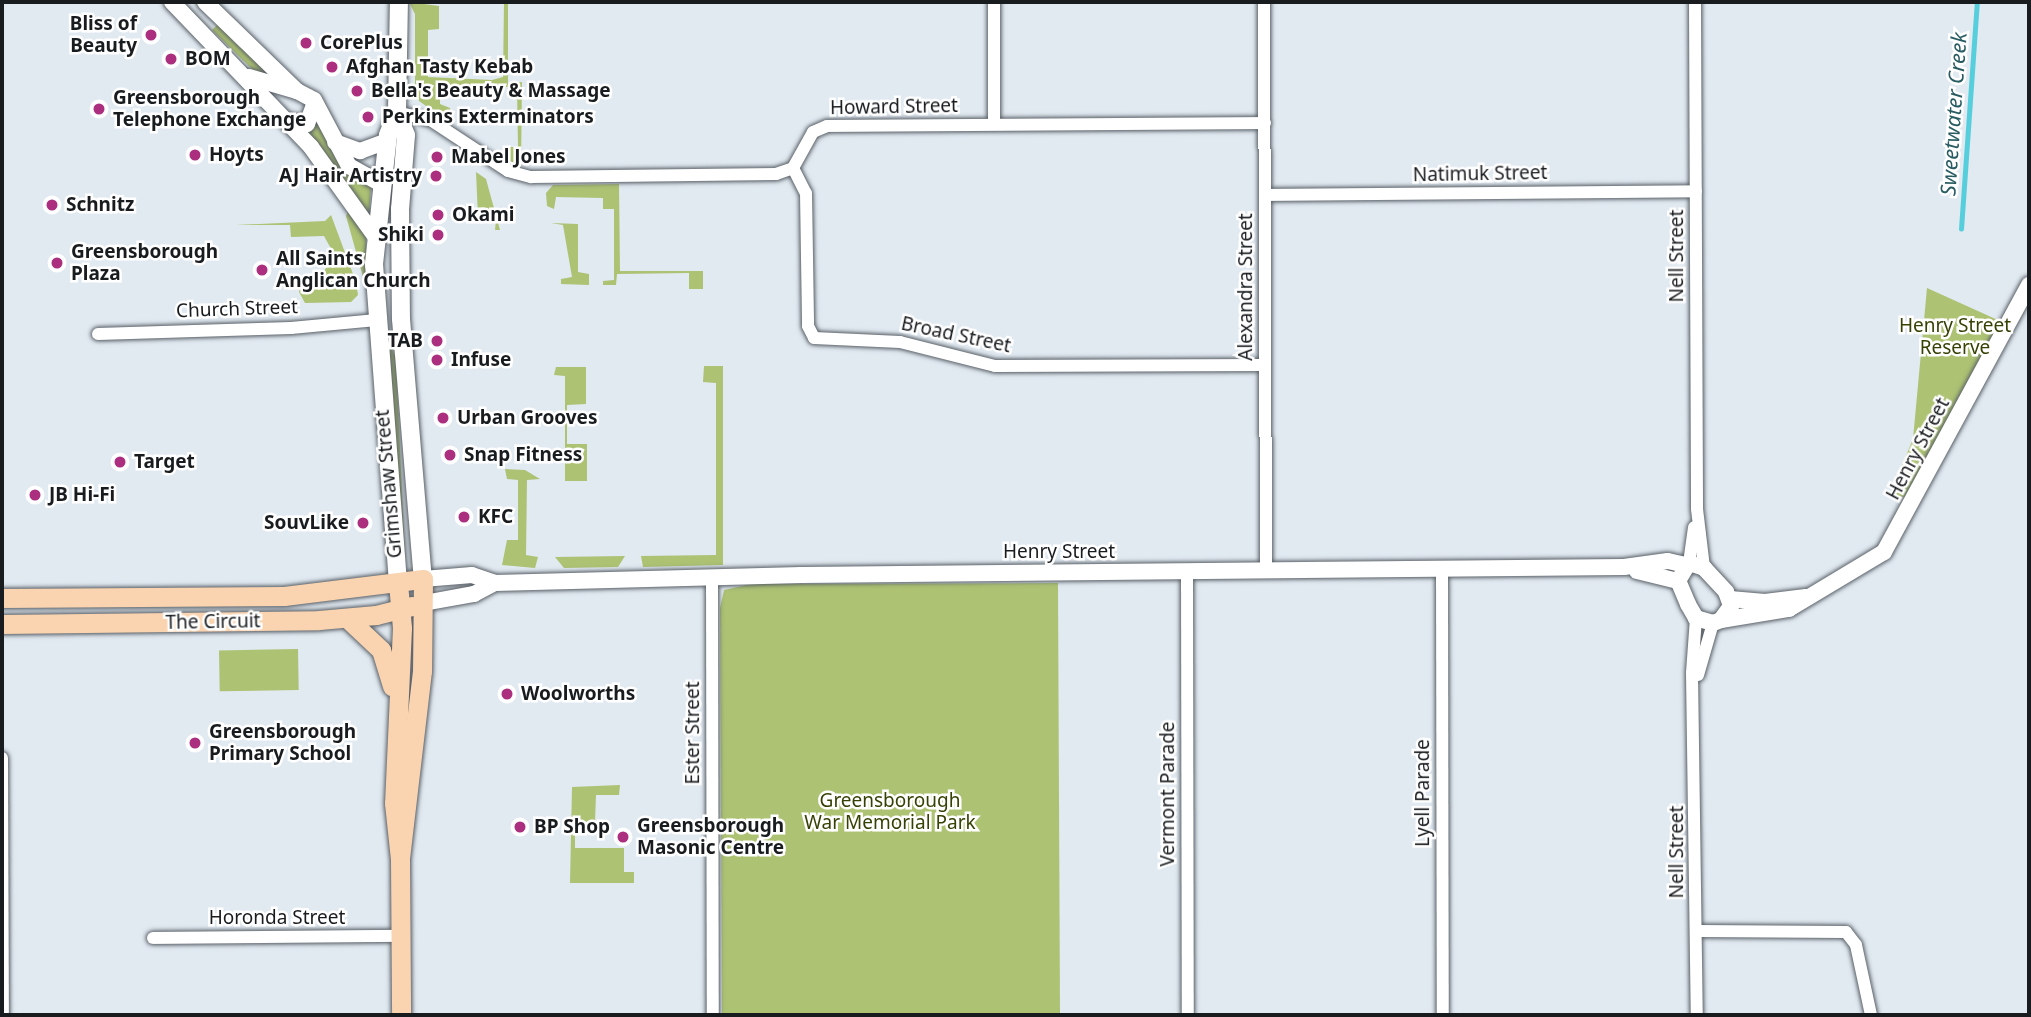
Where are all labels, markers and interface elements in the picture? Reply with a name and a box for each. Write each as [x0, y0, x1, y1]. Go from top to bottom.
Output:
place label: Bliss of Beauty [70, 13, 137, 57]
marker: Bliss of Beauty [143, 27, 159, 43]
water label: Sweetwater Creek [1935, 31, 1971, 197]
place label: CorePlus [320, 32, 403, 54]
marker: CorePlus [298, 35, 314, 51]
place label: BOM [185, 48, 231, 70]
marker: BOM [163, 51, 179, 67]
place label: Afghan Tasty Kebab [346, 56, 533, 78]
marker: Afghan Tasty Kebab [324, 59, 340, 75]
place label: Bella's Beauty & Massage [371, 80, 610, 102]
marker: Bella's Beauty & Massage [349, 83, 365, 99]
place label: Greensborough Telephone Exchange [113, 87, 306, 131]
street label: Howard Street [830, 94, 958, 120]
marker: Greensborough Telephone Exchange [91, 101, 107, 117]
place label: Perkins Exterminators [382, 106, 594, 128]
marker: Perkins Exterminators [360, 109, 376, 125]
place label: Hoyts [209, 144, 264, 166]
place label: Mabel Jones [451, 146, 566, 168]
marker: Hoyts [187, 147, 203, 163]
marker: Mabel Jones [429, 149, 445, 165]
street label: Natimuk Street [1413, 161, 1547, 187]
place label: AJ Hair Artistry [279, 165, 422, 187]
marker: AJ Hair Artistry [428, 168, 444, 184]
place label: Schnitz [66, 194, 134, 216]
marker: Schnitz [44, 197, 60, 213]
place label: Okami [452, 204, 514, 226]
marker: Okami [430, 207, 446, 223]
street label: Nell Street [1666, 210, 1688, 302]
street label: Alexandra Street [1235, 213, 1257, 361]
place label: Shiki [378, 224, 424, 246]
marker: Shiki [430, 227, 446, 243]
place label: Greensborough Plaza [71, 241, 218, 285]
place label: All Saints Anglican Church [276, 248, 430, 292]
marker: Greensborough Plaza [49, 255, 65, 271]
marker: All Saints Anglican Church [254, 262, 270, 278]
street label: Church Street [176, 295, 298, 323]
street label: Broad Street [899, 312, 1013, 358]
park label: Henry Street Reserve [1899, 315, 2011, 359]
place label: TAB [388, 330, 423, 352]
marker: TAB [429, 333, 445, 349]
place label: Infuse [451, 349, 511, 371]
marker: Infuse [429, 352, 445, 368]
street label: Henry Street [1882, 394, 1954, 504]
place label: Urban Grooves [457, 407, 598, 429]
street label: Grimshaw Street [371, 409, 407, 559]
marker: Urban Grooves [435, 410, 451, 426]
place label: Snap Fitness [464, 444, 582, 466]
marker: Snap Fitness [442, 447, 458, 463]
place label: Target [134, 451, 195, 473]
marker: Target [112, 454, 128, 470]
place label: JB Hi-Fi [49, 484, 115, 506]
marker: JB Hi-Fi [27, 487, 43, 503]
place label: KFC [478, 506, 513, 528]
marker: KFC [456, 509, 472, 525]
place label: SouvLike [264, 512, 349, 534]
marker: SouvLike [355, 515, 371, 531]
street label: Henry Street [1003, 541, 1115, 563]
street label: The Circuit [165, 610, 261, 634]
street label: Ester Street [682, 681, 704, 785]
place label: Woolworths [521, 683, 635, 705]
marker: Woolworths [499, 686, 515, 702]
place label: Greensborough Primary School [209, 721, 356, 765]
street label: Vermont Parade [1157, 721, 1179, 867]
marker: Greensborough Primary School [187, 735, 203, 751]
street label: Lyell Parade [1412, 739, 1434, 847]
park label: Greensborough War Memorial Park [804, 790, 976, 834]
street label: Nell Street [1666, 806, 1688, 898]
place label: Greensborough Masonic Centre [637, 815, 784, 859]
place label: BP Shop [534, 816, 610, 838]
marker: BP Shop [512, 819, 528, 835]
marker: Greensborough Masonic Centre [615, 829, 631, 845]
street label: Horonda Street [209, 907, 345, 929]

